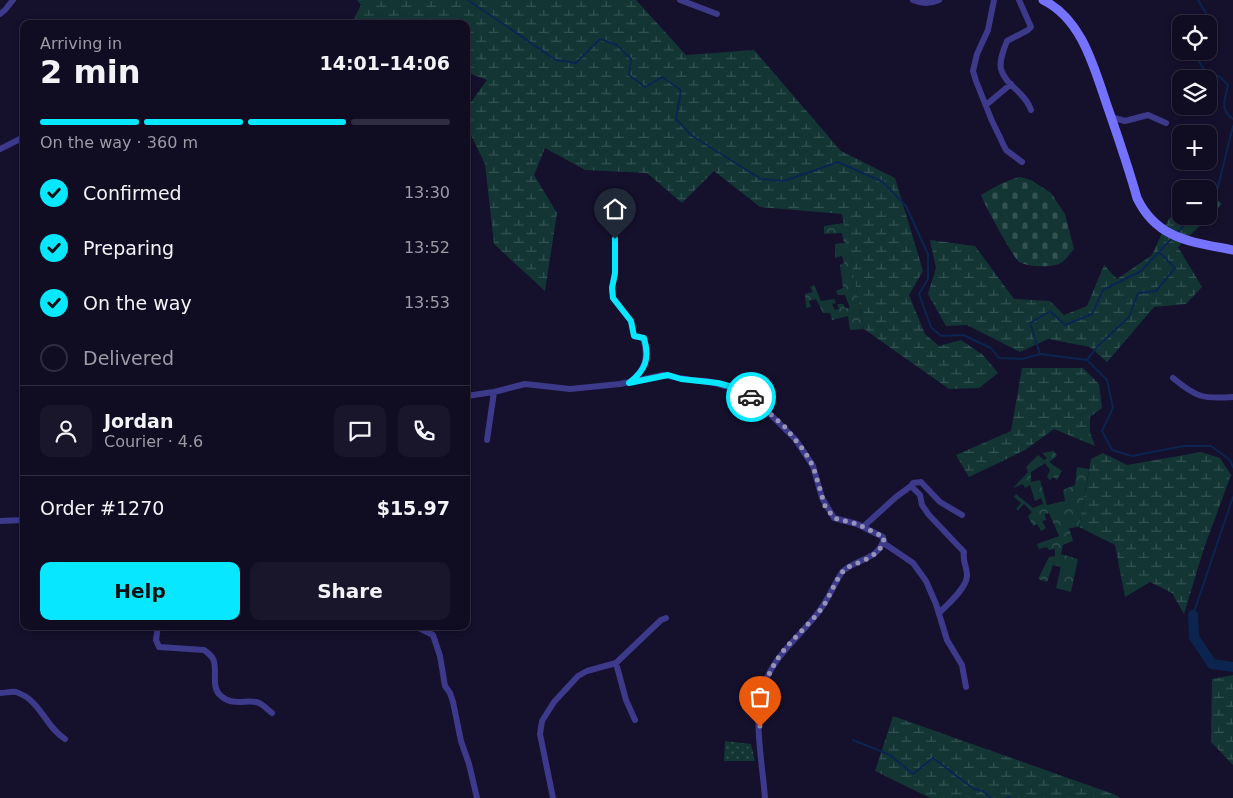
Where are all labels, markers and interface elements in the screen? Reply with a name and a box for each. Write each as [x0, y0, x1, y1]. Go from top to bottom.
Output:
map controls [1172, 15, 1217, 225]
button: locate [1172, 15, 1217, 60]
text: Arriving in [40, 34, 122, 53]
text: 14:01–14:06 [320, 52, 450, 74]
text: 2 min [40, 53, 141, 91]
button: layers [1172, 70, 1217, 115]
button: + [1172, 125, 1217, 170]
text: On the way · 360 m [40, 133, 198, 152]
icon: check [40, 179, 68, 207]
button: − [1172, 180, 1217, 225]
text: Confirmed [83, 182, 182, 204]
text: 13:30 [404, 183, 450, 202]
pin [594, 188, 636, 239]
icon: home [601, 195, 629, 223]
icon: check [40, 234, 68, 262]
text: Preparing [83, 237, 174, 259]
text: 13:52 [404, 238, 450, 257]
icon: check [40, 289, 68, 317]
text: On the way [83, 292, 192, 314]
text: 13:53 [404, 293, 450, 312]
text: Delivered [83, 347, 174, 369]
courier [726, 372, 776, 422]
icon: car [737, 383, 765, 411]
button: person [40, 405, 92, 457]
button: chat [334, 405, 386, 457]
button: phone [398, 405, 450, 457]
text: Jordan [104, 410, 173, 432]
text: Courier · 4.6 [104, 432, 203, 451]
text: Order #1270 [40, 497, 164, 519]
text: $15.97 [377, 497, 450, 519]
button: Help [40, 562, 240, 620]
button: Share [250, 562, 450, 620]
pin [739, 676, 781, 727]
icon: bag [746, 683, 774, 711]

